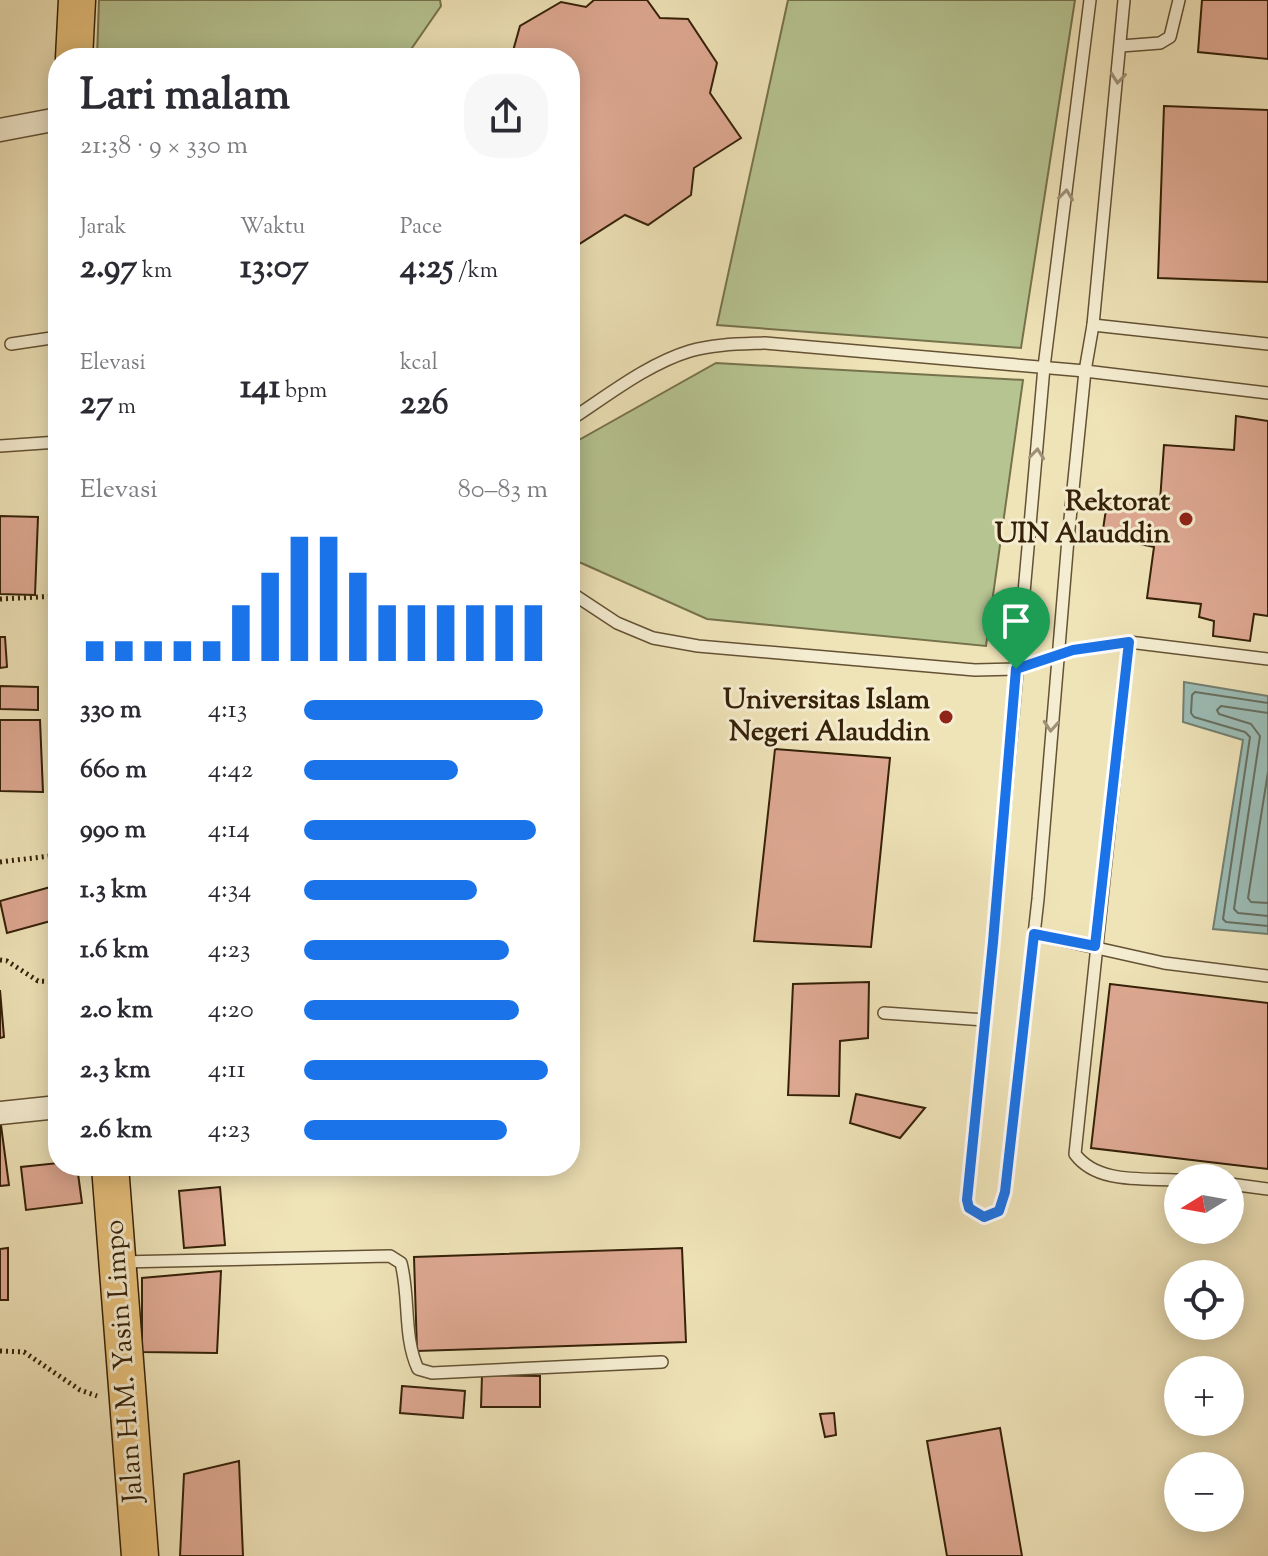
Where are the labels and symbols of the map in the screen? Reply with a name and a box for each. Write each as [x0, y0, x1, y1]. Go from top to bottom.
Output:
one-way arrow [1110, 72, 1127, 85]
one-way arrow [1057, 188, 1074, 201]
one-way arrow [1028, 447, 1045, 460]
place label: Rektorat UIN Alauddin [995, 483, 1170, 555]
marker: Rektorat UIN Alauddin [1177, 510, 1195, 528]
pin [982, 587, 1050, 669]
place label: Universitas Islam Negeri Alauddin [723, 681, 931, 753]
marker: Universitas Islam Negeri Alauddin [937, 708, 955, 726]
one-way arrow [1043, 720, 1060, 733]
north arrow [1164, 1164, 1244, 1244]
street label: Jalan H.M. Yasin Limpo [95, 1218, 155, 1506]

